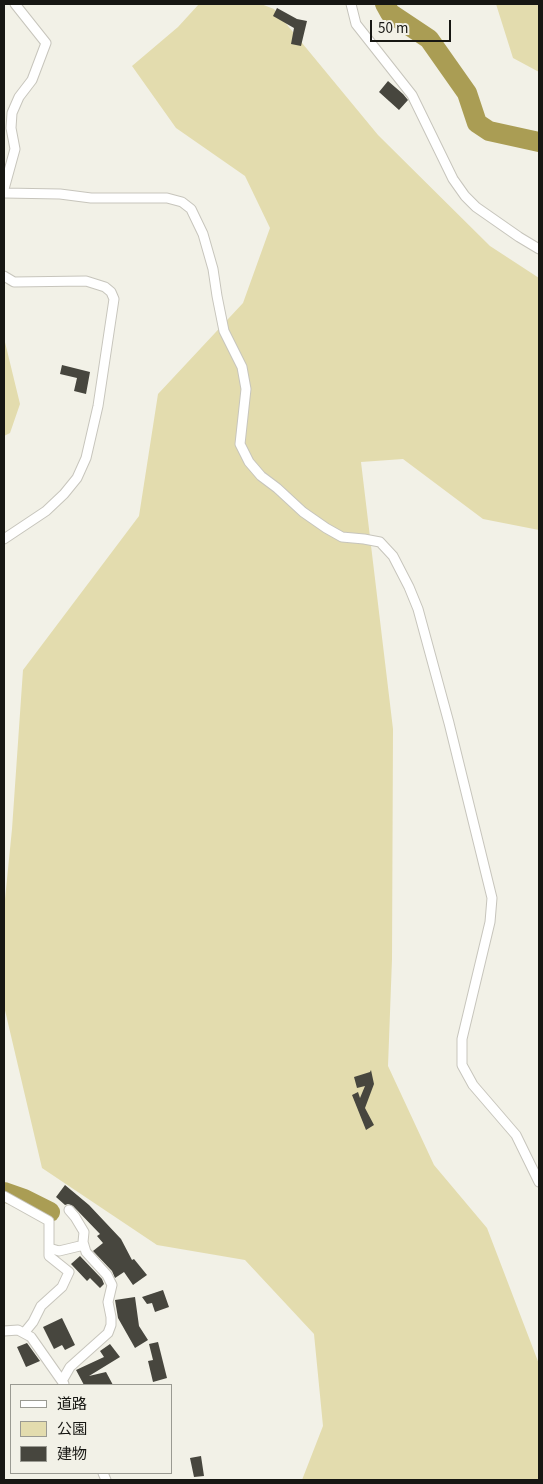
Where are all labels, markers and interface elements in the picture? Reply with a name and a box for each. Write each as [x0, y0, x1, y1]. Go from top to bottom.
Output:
scale bar [373, 10, 454, 42]
text: 50 m [378, 18, 408, 39]
legend [10, 1384, 172, 1474]
text: 道路 [57, 1394, 87, 1415]
text: 公園 [57, 1419, 87, 1440]
text: 建物 [57, 1444, 87, 1465]

